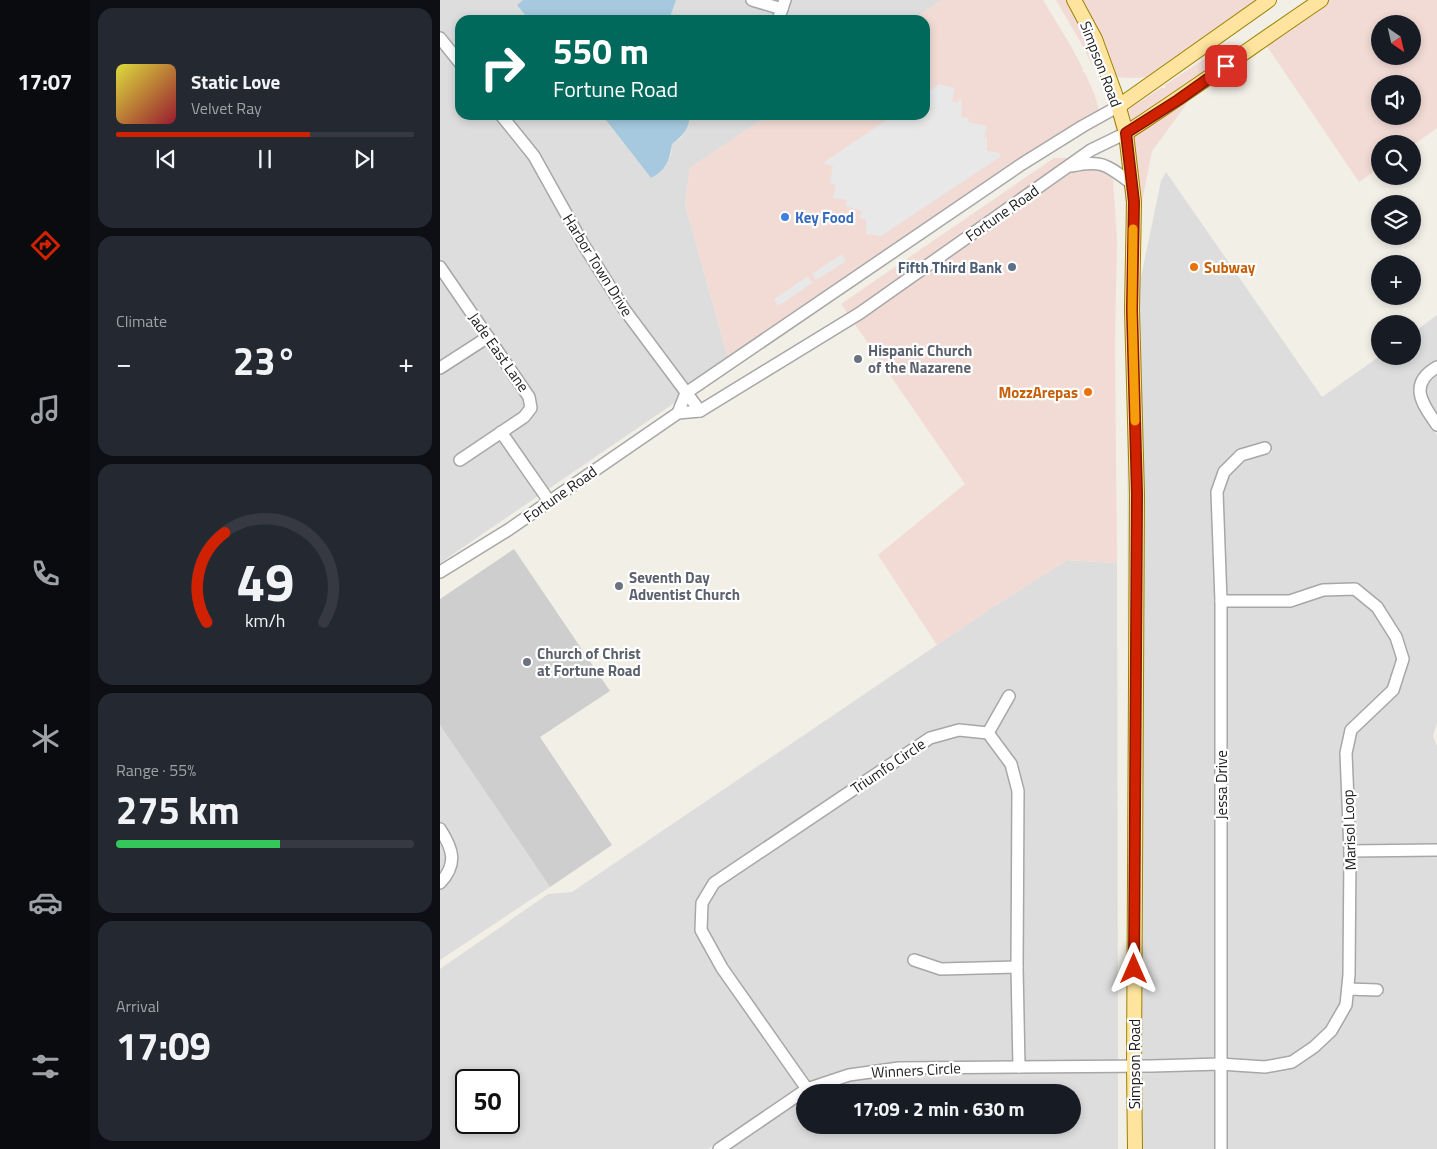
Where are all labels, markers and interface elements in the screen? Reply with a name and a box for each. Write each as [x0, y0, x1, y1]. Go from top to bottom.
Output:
north arrow [1371, 15, 1421, 65]
map controls [1371, 15, 1421, 365]
street label: Simpson Road [1074, 18, 1128, 110]
text: 550 m [553, 24, 649, 78]
icon: right [470, 35, 535, 100]
pin [1205, 45, 1247, 87]
icon: arrive [1212, 52, 1240, 80]
text: 17:07 [18, 65, 72, 99]
text: Static Love [191, 67, 280, 96]
text: Fortune Road [553, 72, 678, 106]
button: sound [1371, 75, 1421, 125]
text: Velvet Ray [191, 96, 262, 120]
button: search [1371, 135, 1421, 185]
icon: previous [152, 145, 180, 173]
icon: pause [251, 145, 279, 173]
icon: next [350, 145, 378, 173]
street label: Fortune Road [960, 179, 1044, 247]
button: layers [1371, 195, 1421, 245]
place label: Key Food [795, 206, 854, 229]
street label: Harbor Town Drive [557, 209, 639, 321]
marker: Key Food [779, 211, 791, 223]
icon: directions [28, 228, 63, 263]
button: + [1371, 255, 1421, 305]
place label: Fifth Third Bank [898, 256, 1002, 279]
place label: Subway [1204, 256, 1256, 279]
marker: Fifth Third Bank [1006, 261, 1018, 273]
marker: Subway [1188, 261, 1200, 273]
street label: Jade East Lane [463, 308, 535, 396]
text: Climate [116, 309, 167, 333]
button: − [1371, 315, 1421, 365]
text: 23° [233, 332, 297, 390]
place label: Hispanic Church of the Nazarene [868, 339, 972, 379]
text: − [116, 341, 132, 384]
text: + [398, 341, 414, 384]
marker: Hispanic Church of the Nazarene [852, 353, 864, 365]
place label: MozzArepas [998, 381, 1078, 404]
marker: MozzArepas [1082, 386, 1094, 398]
icon: music [28, 392, 63, 427]
street label: Fortune Road [518, 460, 602, 528]
text: 49 [236, 542, 294, 621]
icon: phone [28, 556, 63, 591]
place label: Seventh Day Adventist Church [629, 566, 740, 606]
marker: Seventh Day Adventist Church [613, 580, 625, 592]
text: km/h [245, 607, 285, 634]
place label: Church of Christ at Fortune Road [537, 642, 641, 682]
marker: Church of Christ at Fortune Road [521, 656, 533, 668]
icon: climate [28, 721, 63, 756]
street label: Triumfo Circle [846, 733, 930, 799]
street label: Jessa Drive [1210, 750, 1233, 820]
text: Range · 55% [116, 758, 196, 782]
text: 275 km [116, 781, 240, 839]
street label: Marisol Loop [1336, 789, 1362, 871]
icon: car [28, 885, 63, 920]
position arrow [1107, 942, 1159, 994]
text: Arrival [116, 994, 159, 1018]
text: 17:09 [116, 1017, 211, 1075]
street label: Simpson Road [1123, 1019, 1146, 1109]
icon: filters [28, 1049, 63, 1084]
street label: Winners Circle [871, 1056, 961, 1084]
speed limit sign: 50 [455, 1069, 520, 1134]
text: 17:09 · 2 min · 630 m [852, 1094, 1025, 1123]

